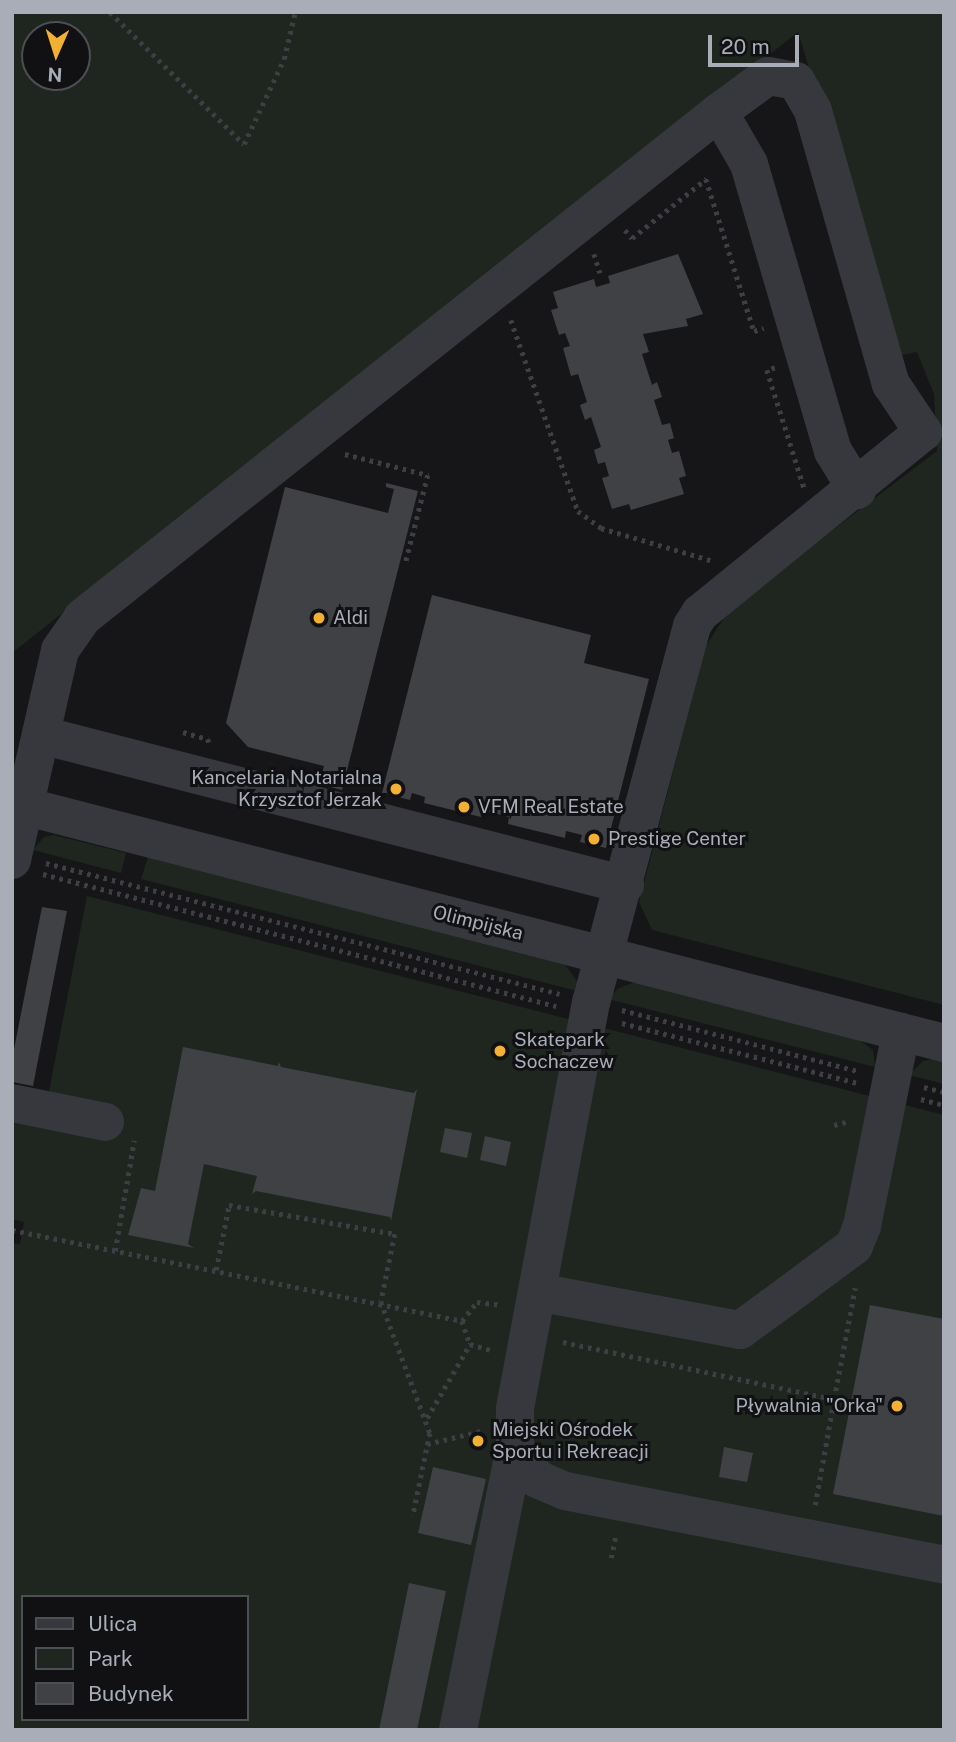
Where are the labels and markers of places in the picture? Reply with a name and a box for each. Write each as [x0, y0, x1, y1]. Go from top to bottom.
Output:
place label: Aldi [333, 607, 368, 629]
marker: Aldi [311, 610, 327, 626]
place label: Kancelaria Notarialna Krzysztof Jerzak [191, 767, 382, 811]
marker: Kancelaria Notarialna Krzysztof Jerzak [388, 781, 404, 797]
place label: VFM Real Estate [478, 796, 624, 818]
marker: VFM Real Estate [456, 799, 472, 815]
place label: Prestige Center [608, 828, 746, 850]
marker: Prestige Center [586, 831, 602, 847]
place label: Skatepark Sochaczew [514, 1029, 614, 1073]
marker: Skatepark Sochaczew [492, 1043, 508, 1059]
place label: Pływalnia "Orka" [735, 1395, 883, 1417]
marker: Pływalnia "Orka" [889, 1398, 905, 1414]
place label: Miejski Ośrodek Sportu i Rekreacji [492, 1419, 649, 1463]
marker: Miejski Ośrodek Sportu i Rekreacji [470, 1433, 486, 1449]

